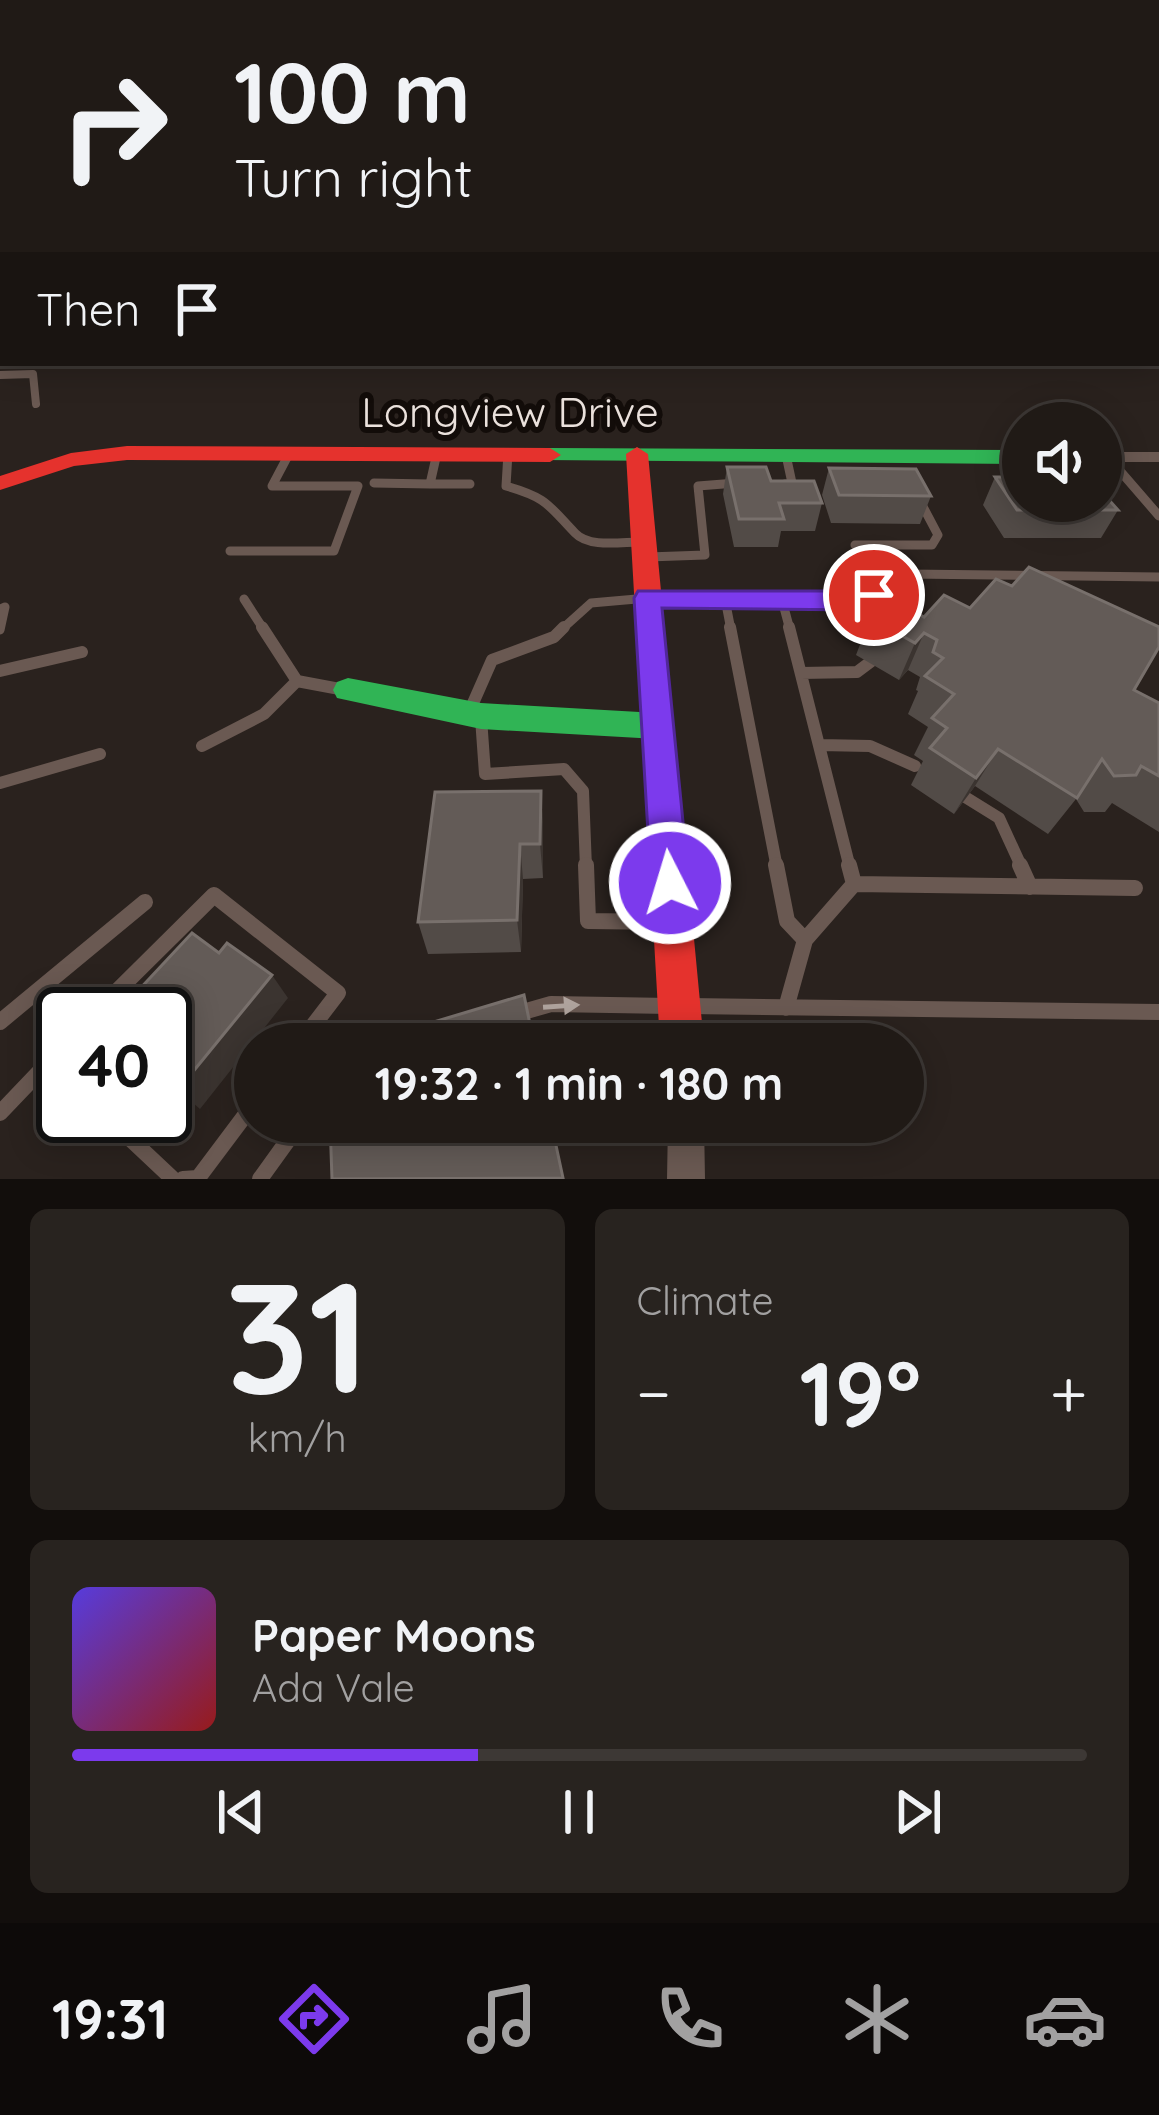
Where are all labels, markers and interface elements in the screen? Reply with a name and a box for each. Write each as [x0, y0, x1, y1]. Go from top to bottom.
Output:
text: 100 m [234, 39, 471, 144]
icon: right [36, 48, 192, 204]
text: Turn right [234, 143, 473, 211]
icon: arrive [164, 276, 230, 342]
text: Then [36, 281, 140, 337]
street label: Longview Drive [361, 385, 659, 438]
map controls [1002, 402, 1122, 522]
button: sound [1002, 402, 1122, 522]
pin [823, 544, 925, 646]
icon: arrive [841, 562, 907, 628]
position arrow [607, 820, 733, 946]
speed limit sign: 40 [36, 987, 192, 1143]
one-way arrow [543, 996, 580, 1015]
text: 19:32 · 1 min · 180 m [375, 1055, 783, 1111]
text: 31 [225, 1237, 369, 1432]
text: Climate [637, 1276, 774, 1325]
text: 19° [800, 1336, 921, 1449]
text: − [637, 1351, 671, 1434]
text: + [1050, 1351, 1087, 1434]
text: km/h [248, 1413, 347, 1462]
text: Paper Moons [252, 1607, 536, 1663]
text: Ada Vale [252, 1663, 415, 1712]
icon: previous [208, 1779, 274, 1845]
icon: pause [546, 1779, 612, 1845]
icon: next [885, 1779, 951, 1845]
icon: directions [272, 1977, 356, 2061]
icon: music [460, 1977, 544, 2061]
icon: phone [648, 1977, 732, 2061]
icon: climate [835, 1977, 919, 2061]
icon: car [1023, 1977, 1107, 2061]
text: 19:31 [52, 1985, 168, 2053]

